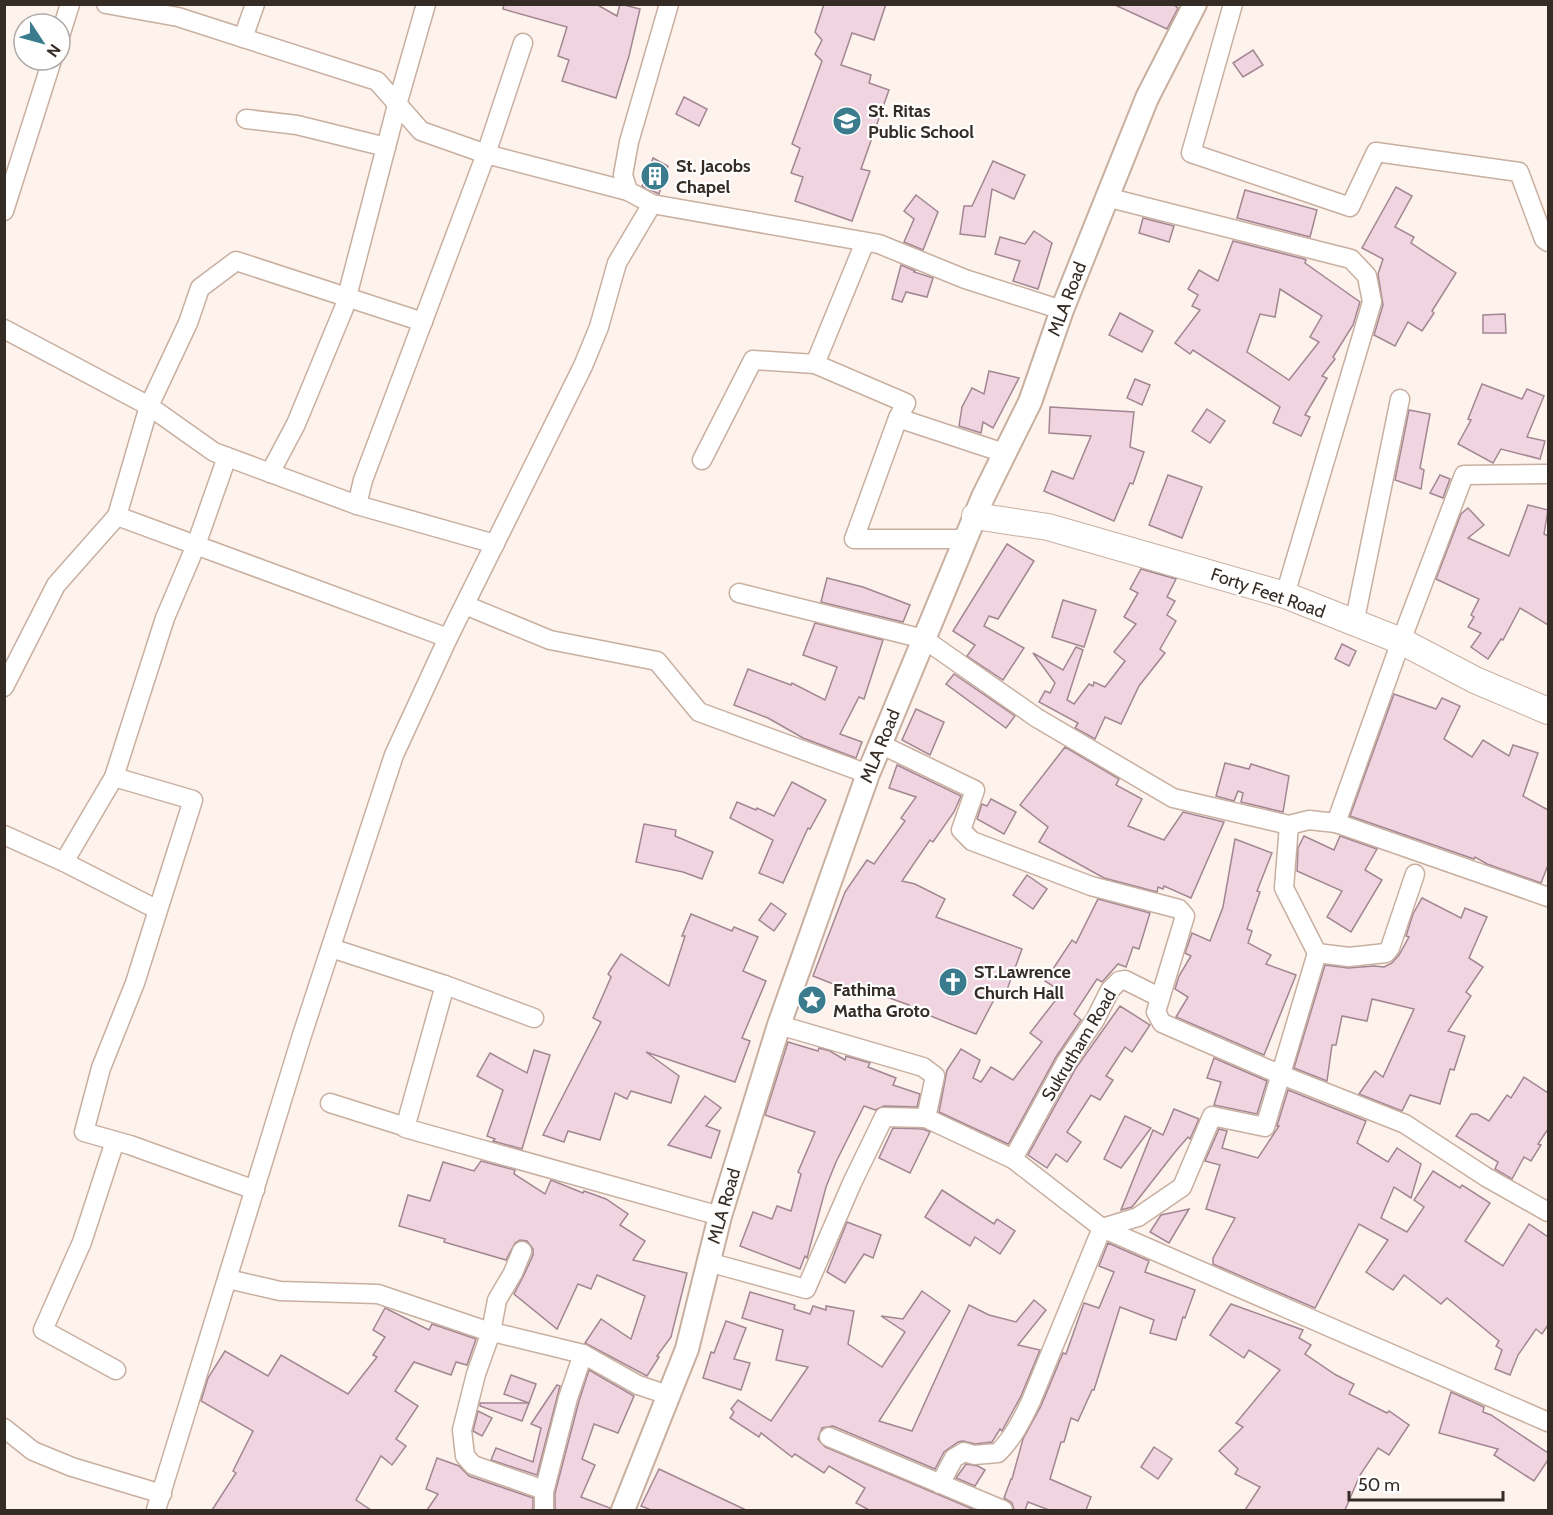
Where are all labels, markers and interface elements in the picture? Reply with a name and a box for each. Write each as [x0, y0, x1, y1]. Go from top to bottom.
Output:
north arrow [12, 12, 72, 72]
text: N [43, 40, 65, 61]
place label: St. Ritas Public School [868, 100, 974, 143]
school or university icon: St. Ritas Public School [831, 105, 863, 137]
place label: St. Jacobs Chapel [676, 155, 751, 198]
building icon: St. Jacobs Chapel [639, 160, 671, 192]
street label: MLA Road [1043, 259, 1091, 339]
street label: Forty Feet Road [1208, 563, 1328, 623]
street label: MLA Road [855, 706, 905, 786]
place label: ST.Lawrence Church Hall [974, 961, 1071, 1004]
church icon: ST.Lawrence Church Hall [937, 966, 969, 998]
place label: Fathima Matha Groto [833, 979, 930, 1022]
place icon: Fathima Matha Groto [796, 984, 828, 1016]
street label: Sukrutham Road [1037, 985, 1121, 1105]
street label: MLA Road [703, 1166, 745, 1246]
scale bar [1349, 1464, 1504, 1502]
text: 50 m [1358, 1474, 1400, 1496]

